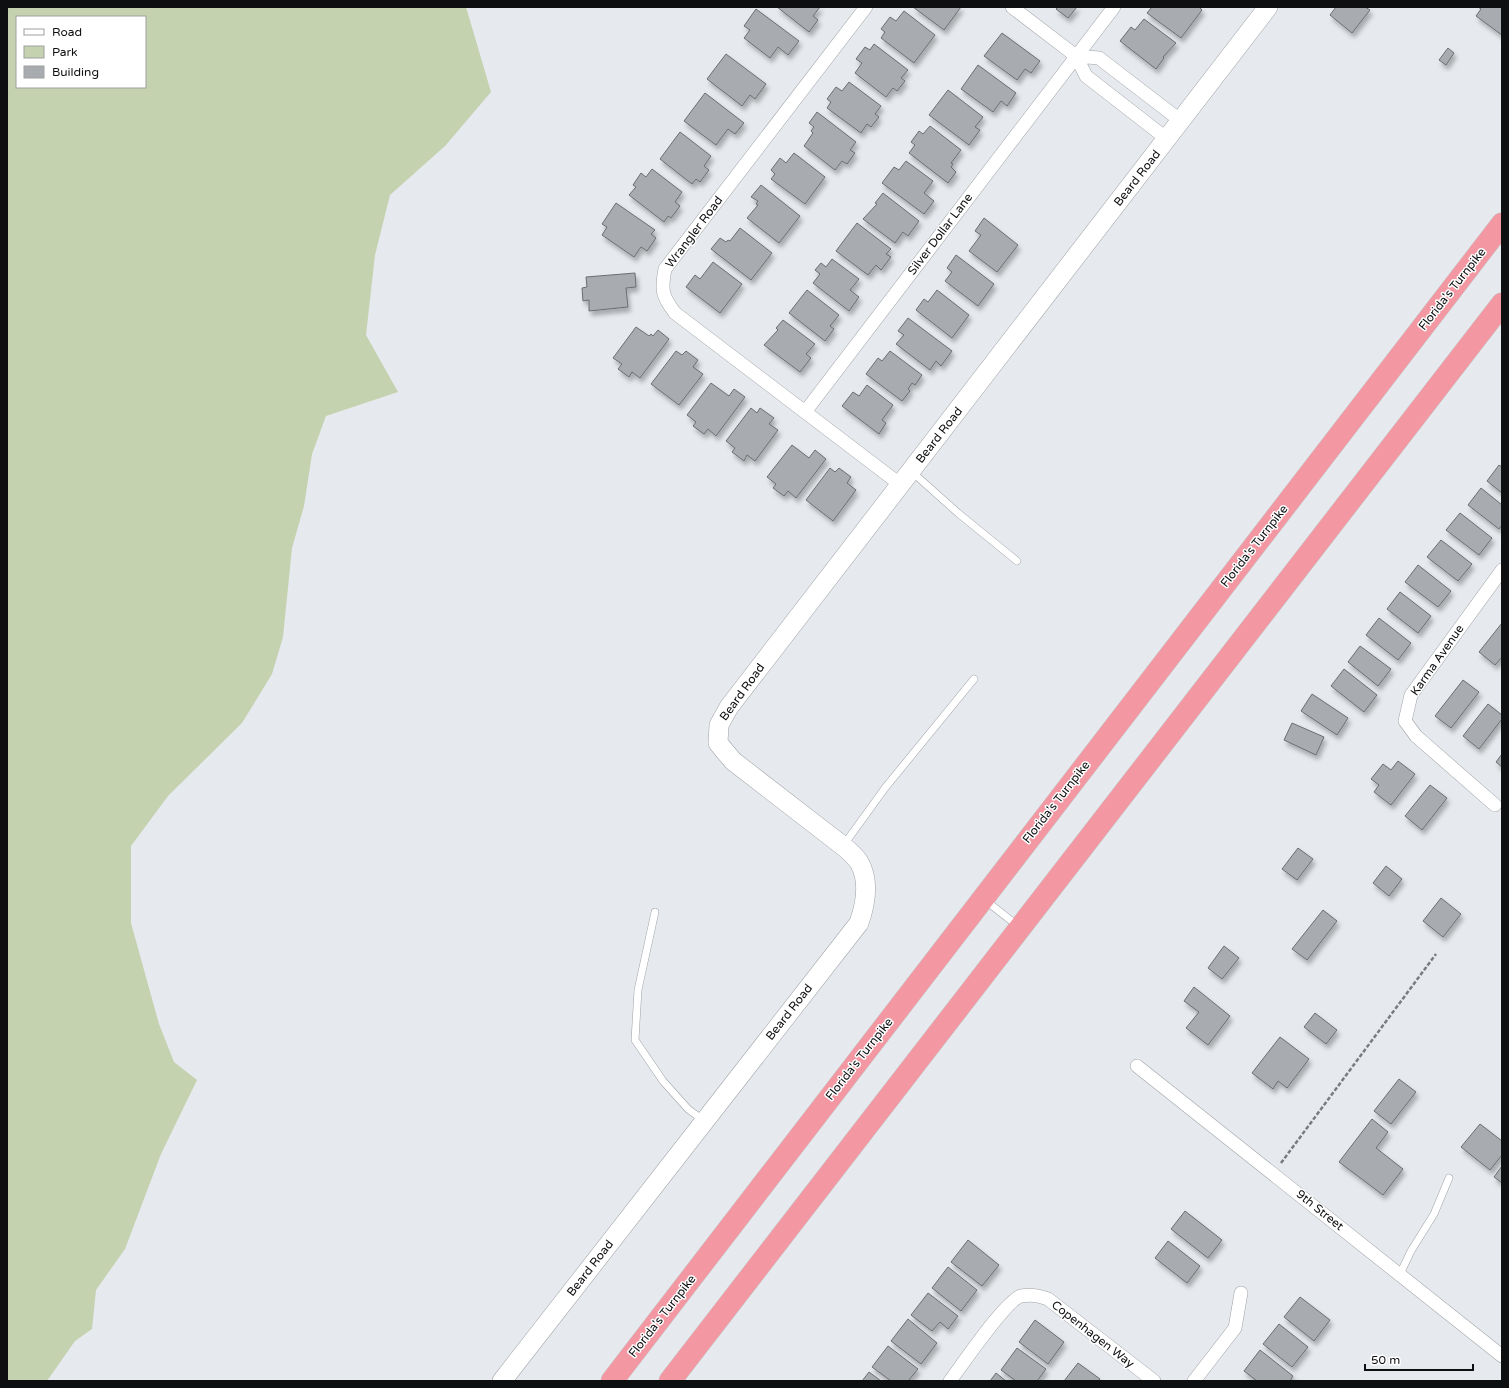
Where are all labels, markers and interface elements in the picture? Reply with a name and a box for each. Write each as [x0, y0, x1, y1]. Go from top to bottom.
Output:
legend [16, 16, 146, 88]
text: Road [52, 25, 82, 39]
text: Park [52, 45, 78, 59]
text: Building [52, 65, 99, 79]
street label: Beard Road [1111, 147, 1163, 209]
street label: Silver Dollar Lane [905, 190, 975, 277]
street label: Wrangler Road [663, 193, 725, 271]
street label: Florida's Turnpike [1416, 245, 1489, 333]
street label: Beard Road [913, 404, 965, 466]
street label: Florida's Turnpike [1218, 502, 1291, 590]
street label: Karma Avenue [1407, 622, 1467, 698]
street label: Beard Road [717, 661, 767, 723]
street label: Florida's Turnpike [1020, 758, 1093, 846]
street label: Beard Road [763, 981, 815, 1043]
street label: Florida's Turnpike [823, 1015, 896, 1103]
street label: 9th Street [1294, 1187, 1347, 1234]
street label: Beard Road [564, 1237, 616, 1299]
street label: Florida's Turnpike [626, 1272, 699, 1360]
street label: Copenhagen Way [1049, 1297, 1137, 1371]
scale bar [1365, 1346, 1473, 1372]
text: 50 m [1371, 1353, 1400, 1367]

